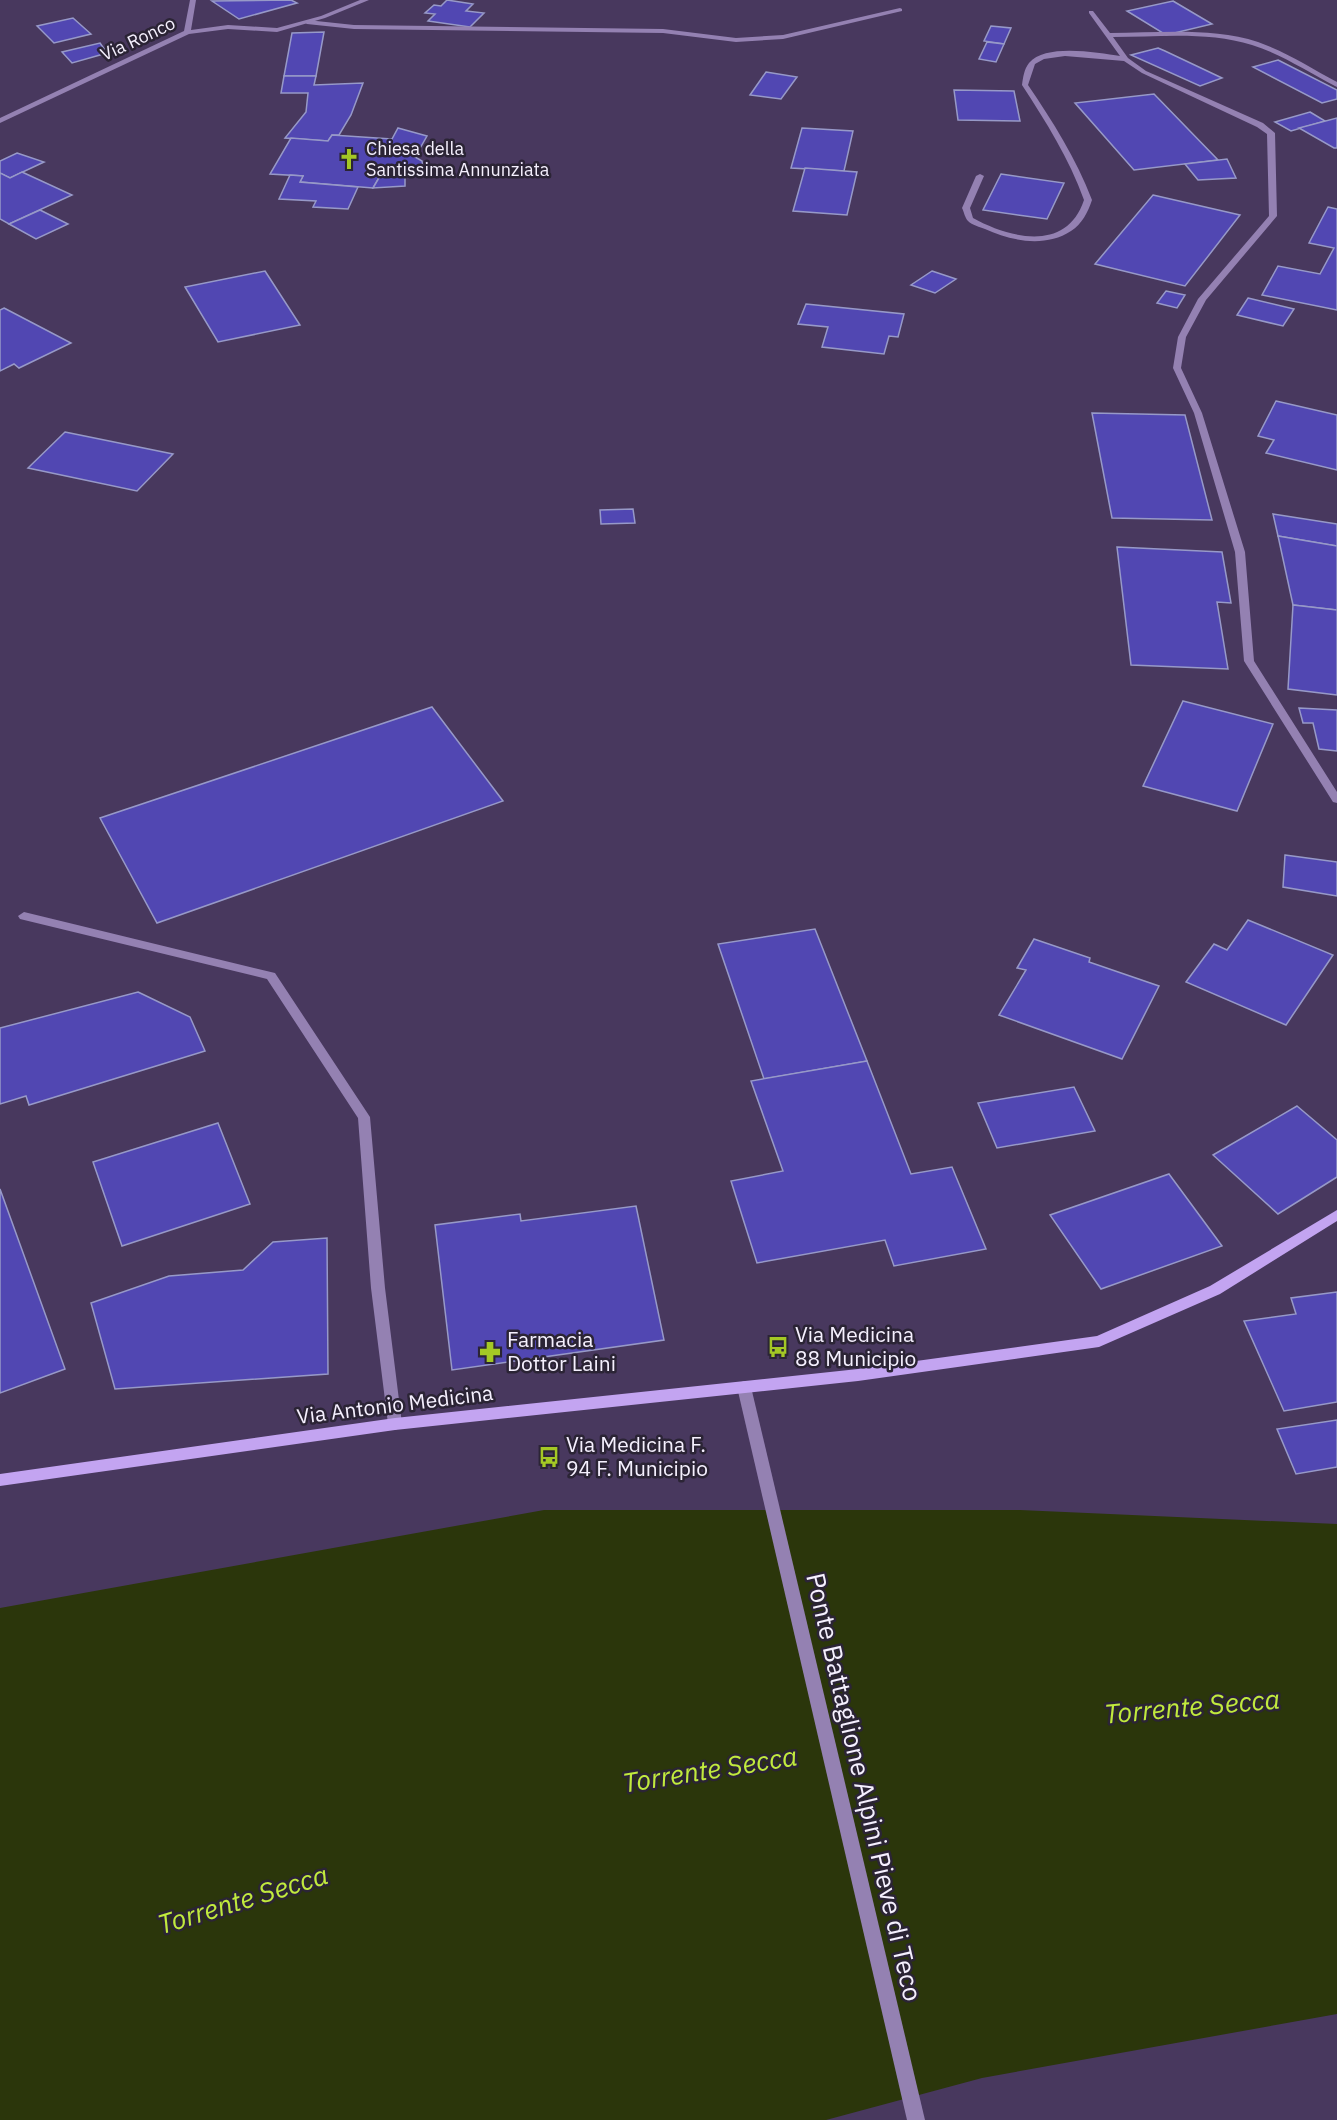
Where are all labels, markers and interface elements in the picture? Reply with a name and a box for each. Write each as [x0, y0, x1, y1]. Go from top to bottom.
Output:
street label: Via Ronco [97, 11, 179, 66]
place label: Chiesa della Santissima Annunziata [366, 137, 550, 181]
church icon: Chiesa della Santissima Annunziata [337, 147, 361, 171]
place label: Via Medicina 88 Municipio [795, 1320, 916, 1372]
place label: Farmacia Dottor Laini [507, 1325, 616, 1377]
bus stop icon: Via Medicina 88 Municipio [766, 1335, 790, 1359]
pharmacy icon: Farmacia Dottor Laini [478, 1340, 502, 1364]
street label: Via Antonio Medicina [295, 1378, 495, 1430]
place label: Via Medicina F. 94 F. Municipio [566, 1430, 708, 1482]
bus stop icon: Via Medicina F. 94 F. Municipio [537, 1445, 561, 1469]
street label: Ponte Battaglione Alpini Pieve di Teco [799, 1569, 931, 2004]
water label: Torrente Secca [1102, 1680, 1281, 1731]
water label: Torrente Secca [620, 1737, 800, 1800]
water label: Torrente Secca [153, 1856, 332, 1941]

